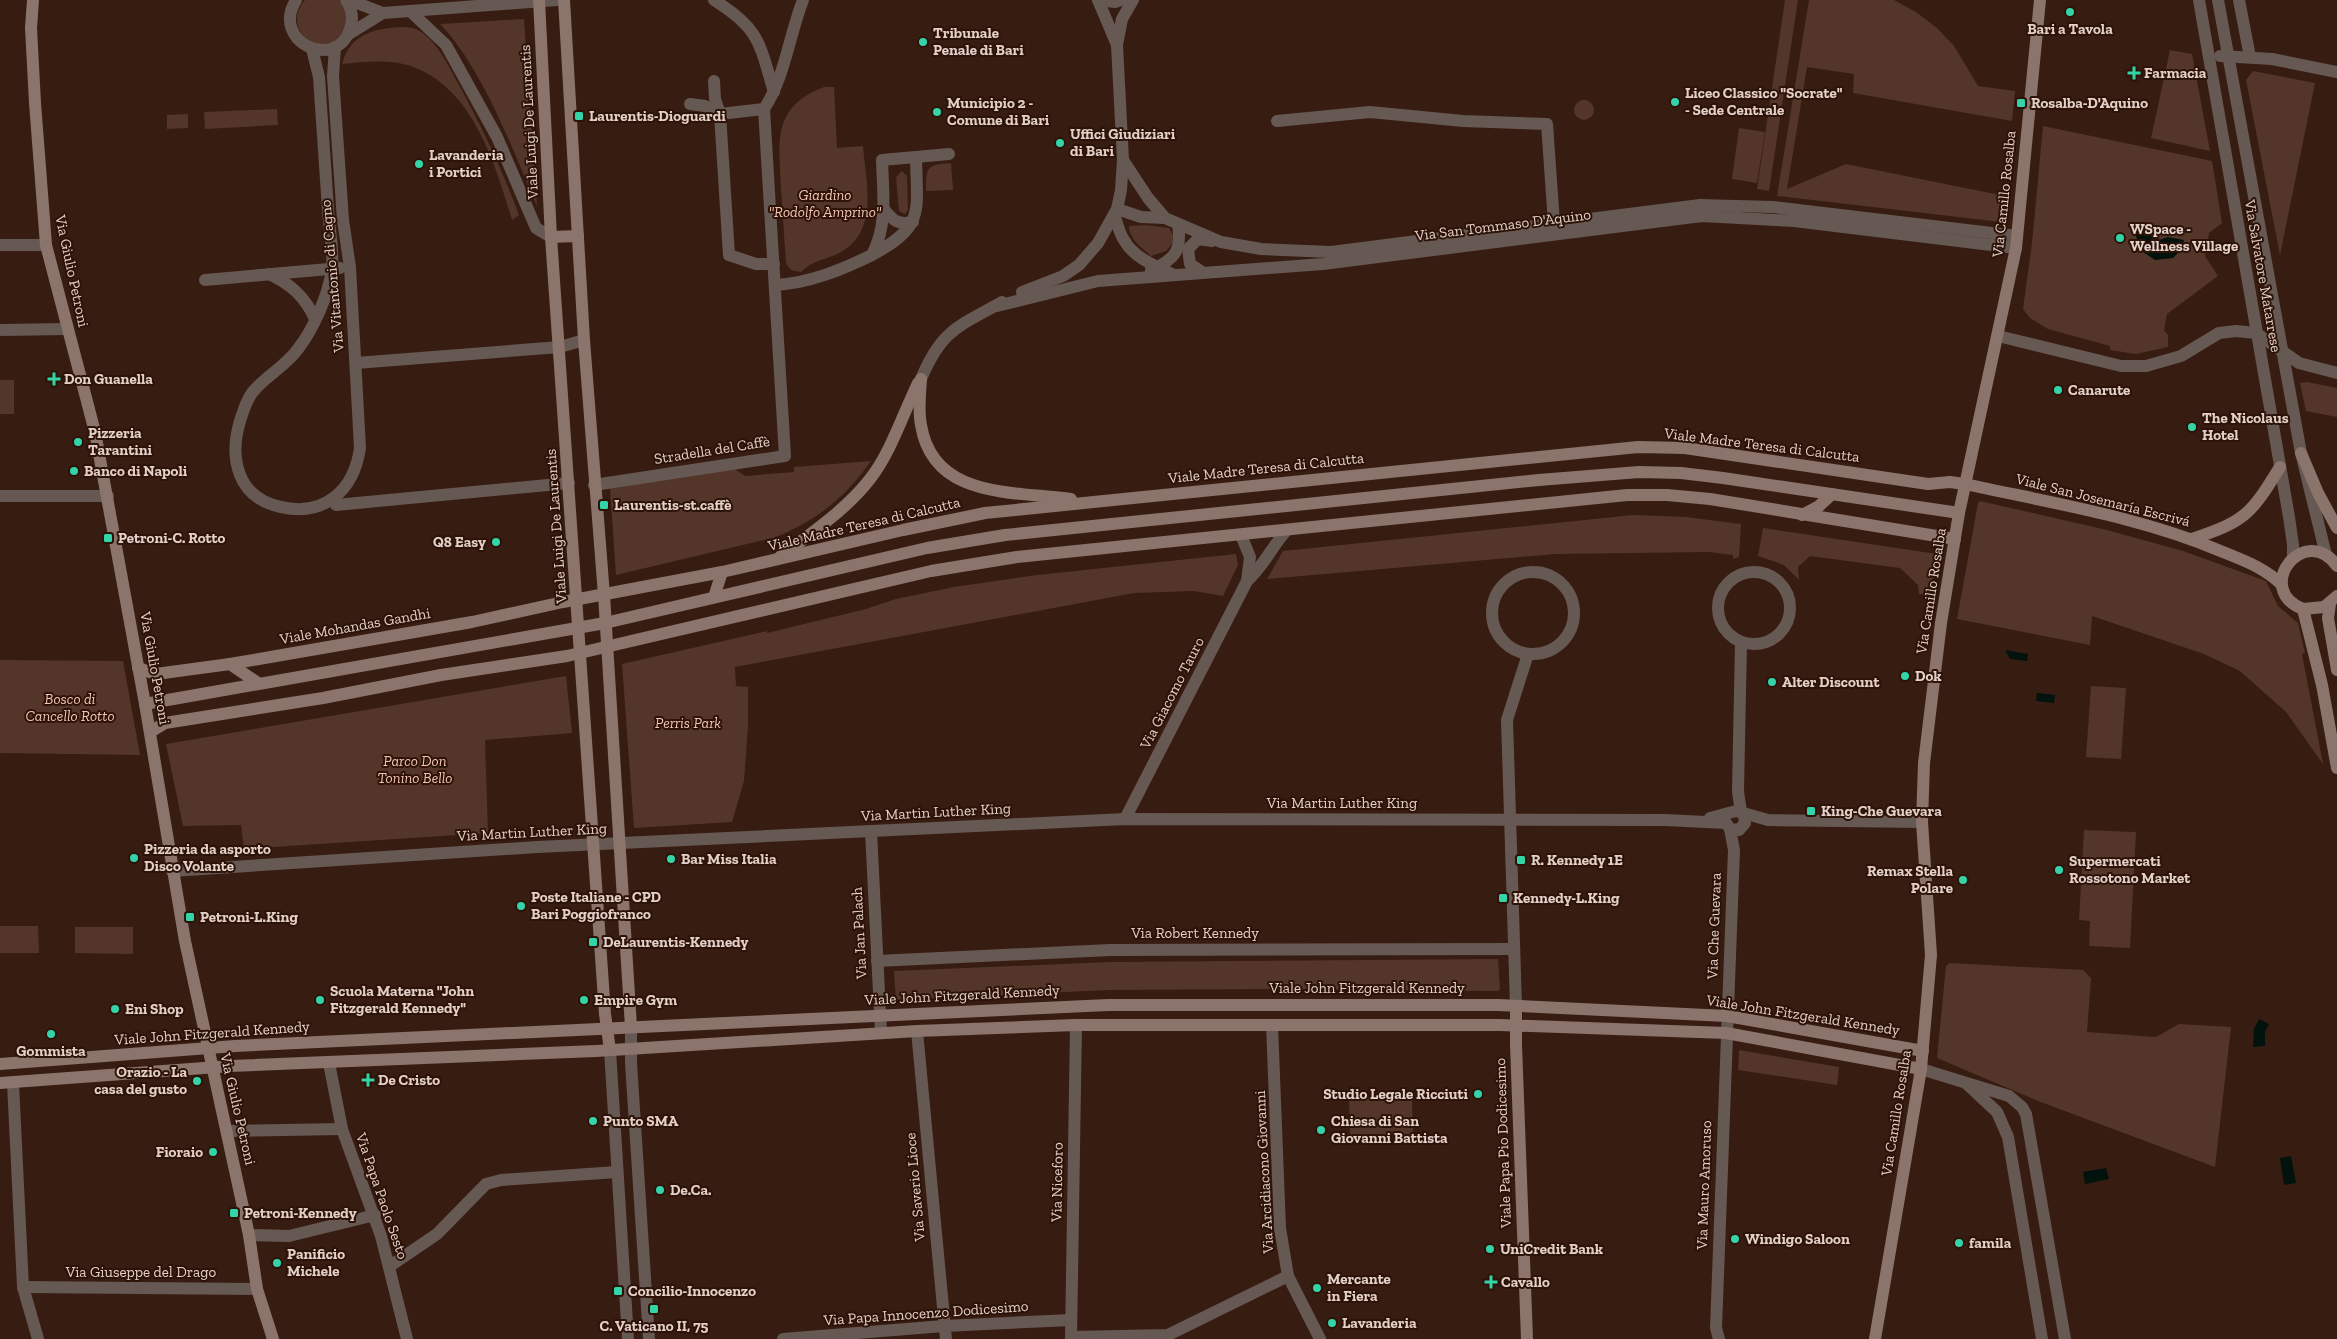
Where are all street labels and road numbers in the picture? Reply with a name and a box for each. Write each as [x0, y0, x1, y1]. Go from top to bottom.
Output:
street label: Viale Luigi De Laurentis [516, 44, 542, 201]
street label: Via Camillo Rosalba [1988, 130, 2020, 259]
street label: Via Salvatore Matarrese [2241, 197, 2285, 354]
street label: Via Vitantonio di Cagno [316, 199, 348, 354]
street label: Via San Tommaso D'Aquino [1413, 205, 1592, 245]
street label: Via Giulio Petroni [51, 212, 93, 329]
street label: Viale Madre Teresa di Calcutta [1662, 424, 1861, 466]
street label: Stradella del Caffè [653, 432, 771, 468]
street label: Viale Luigi De Laurentis [542, 448, 570, 605]
street label: Viale Madre Teresa di Calcutta [1166, 449, 1365, 487]
street label: Viale San Josemaría Escrivá [2013, 469, 2192, 530]
street label: Viale Madre Teresa di Calcutta [765, 493, 962, 555]
street label: Via Camillo Rosalba [1912, 527, 1950, 656]
street label: Viale Mohandas Gandhi [277, 604, 432, 648]
street label: Via Giulio Petroni [136, 609, 174, 726]
street label: Via Giacomo Tauro [1136, 634, 1208, 753]
street label: Via Martin Luther King [1266, 794, 1417, 812]
street label: Via Martin Luther King [860, 799, 1012, 825]
street label: Via Martin Luther King [456, 819, 608, 845]
street label: Via Che Guevara [1703, 872, 1725, 981]
street label: Via Jan Palach [848, 886, 870, 980]
street label: Via Robert Kennedy [1130, 924, 1259, 942]
street label: Viale John Fitzgerald Kennedy [1268, 979, 1465, 997]
street label: Viale John Fitzgerald Kennedy [863, 981, 1060, 1009]
street label: Viale John Fitzgerald Kennedy [1704, 991, 1901, 1039]
street label: Viale John Fitzgerald Kennedy [113, 1017, 310, 1049]
street label: Via Camillo Rosalba [1877, 1049, 1915, 1178]
street label: Via Giulio Petroni [216, 1050, 260, 1167]
street label: Viale Papa Pio Dodicesimo [1491, 1057, 1515, 1229]
street label: Via Arcidiacono Giovanni [1251, 1090, 1277, 1255]
street label: Via Mauro Amoruso [1693, 1120, 1715, 1251]
street label: Via Papa Paolo Sesto [352, 1130, 412, 1262]
street label: Via Saverio Lioce [901, 1132, 929, 1243]
street label: Via Niceforo [1047, 1142, 1067, 1223]
street label: Via Giuseppe del Drago [65, 1263, 217, 1281]
street label: Via Papa Innocenzo Dodicesimo [822, 1297, 1029, 1329]

